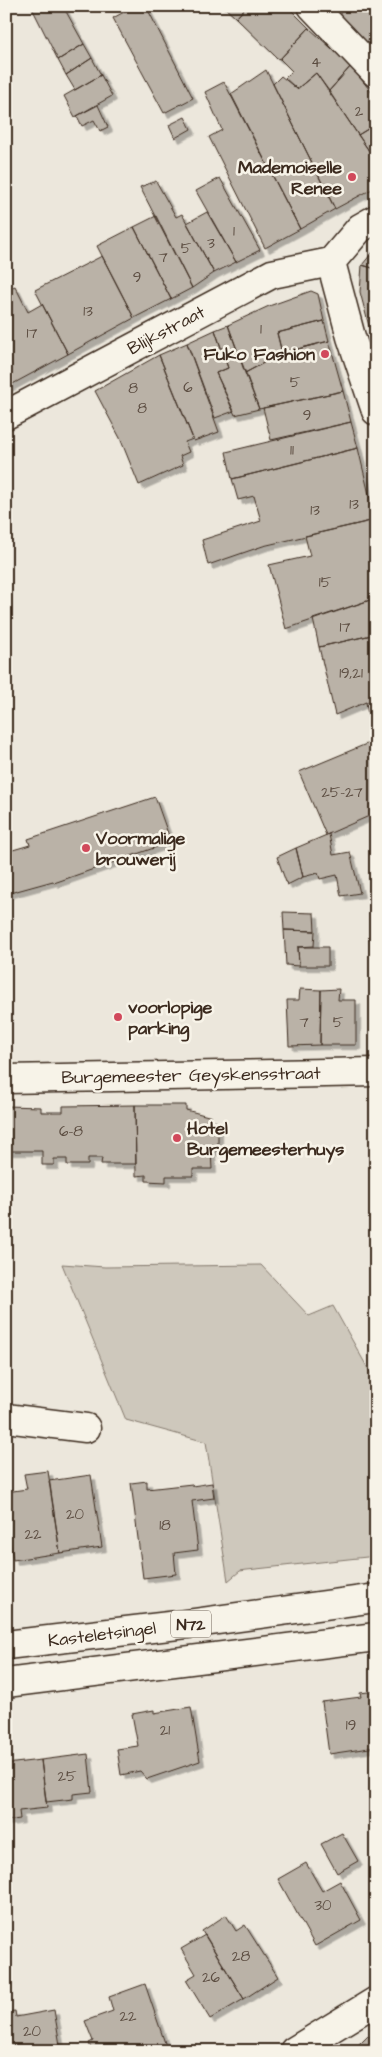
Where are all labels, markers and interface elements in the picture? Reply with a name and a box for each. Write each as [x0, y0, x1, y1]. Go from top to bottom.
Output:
house number: 4 [311, 52, 321, 73]
house number: 2 [355, 101, 364, 122]
place label: Mademoiselle Renee [238, 155, 342, 201]
marker: Mademoiselle Renee [346, 171, 358, 183]
house number: 1 [233, 221, 235, 242]
house number: 3 [207, 233, 215, 254]
house number: 5 [181, 238, 192, 259]
house number: 7 [158, 247, 168, 268]
house number: 9 [133, 267, 141, 288]
street label: Blijkstraat [123, 299, 210, 361]
house number: 13 [83, 301, 93, 322]
house number: 1 [260, 319, 262, 340]
house number: 17 [26, 323, 38, 344]
place label: Fuko Fashion [204, 342, 315, 367]
marker: Fuko Fashion [319, 348, 331, 360]
house number: 5 [290, 372, 301, 393]
house number: 6 [183, 377, 193, 398]
house number: 8 [128, 378, 138, 399]
house number: 8 [137, 398, 147, 419]
house number: 9 [303, 405, 311, 426]
house number: 11 [290, 440, 294, 461]
house number: 13 [349, 494, 359, 515]
house number: 13 [310, 500, 320, 521]
house number: 15 [319, 572, 332, 593]
house number: 17 [339, 617, 351, 638]
house number: 19,21 [339, 663, 363, 684]
house number: 25-27 [321, 782, 363, 803]
place label: Voormalige brouwerij [95, 826, 185, 872]
marker: Voormalige brouwerij [80, 842, 92, 854]
place label: voorlopige parking [128, 995, 212, 1042]
marker: voorlopige parking [112, 1011, 124, 1023]
house number: 7 [299, 1012, 309, 1033]
house number: 5 [333, 1012, 344, 1033]
street label: Burgemeester Geyskensstraat [61, 1061, 322, 1091]
place label: Hotel Burgemeesterhuys [187, 1116, 344, 1163]
house number: 6-8 [59, 1121, 83, 1142]
marker: Hotel Burgemeesterhuys [171, 1132, 183, 1144]
house number: 20 [66, 1504, 85, 1525]
house number: 18 [159, 1515, 171, 1536]
house number: 22 [24, 1524, 42, 1545]
road number: N72 [171, 1610, 211, 1638]
street label: Kasteletsingel [47, 1615, 158, 1655]
house number: 19 [346, 1715, 356, 1736]
house number: 21 [160, 1720, 170, 1741]
house number: 25 [57, 1766, 77, 1787]
house number: 30 [314, 1895, 332, 1916]
house number: 28 [232, 1946, 250, 1967]
house number: 26 [202, 1967, 221, 1988]
house number: 22 [119, 2006, 137, 2027]
house number: 20 [23, 2021, 42, 2042]

